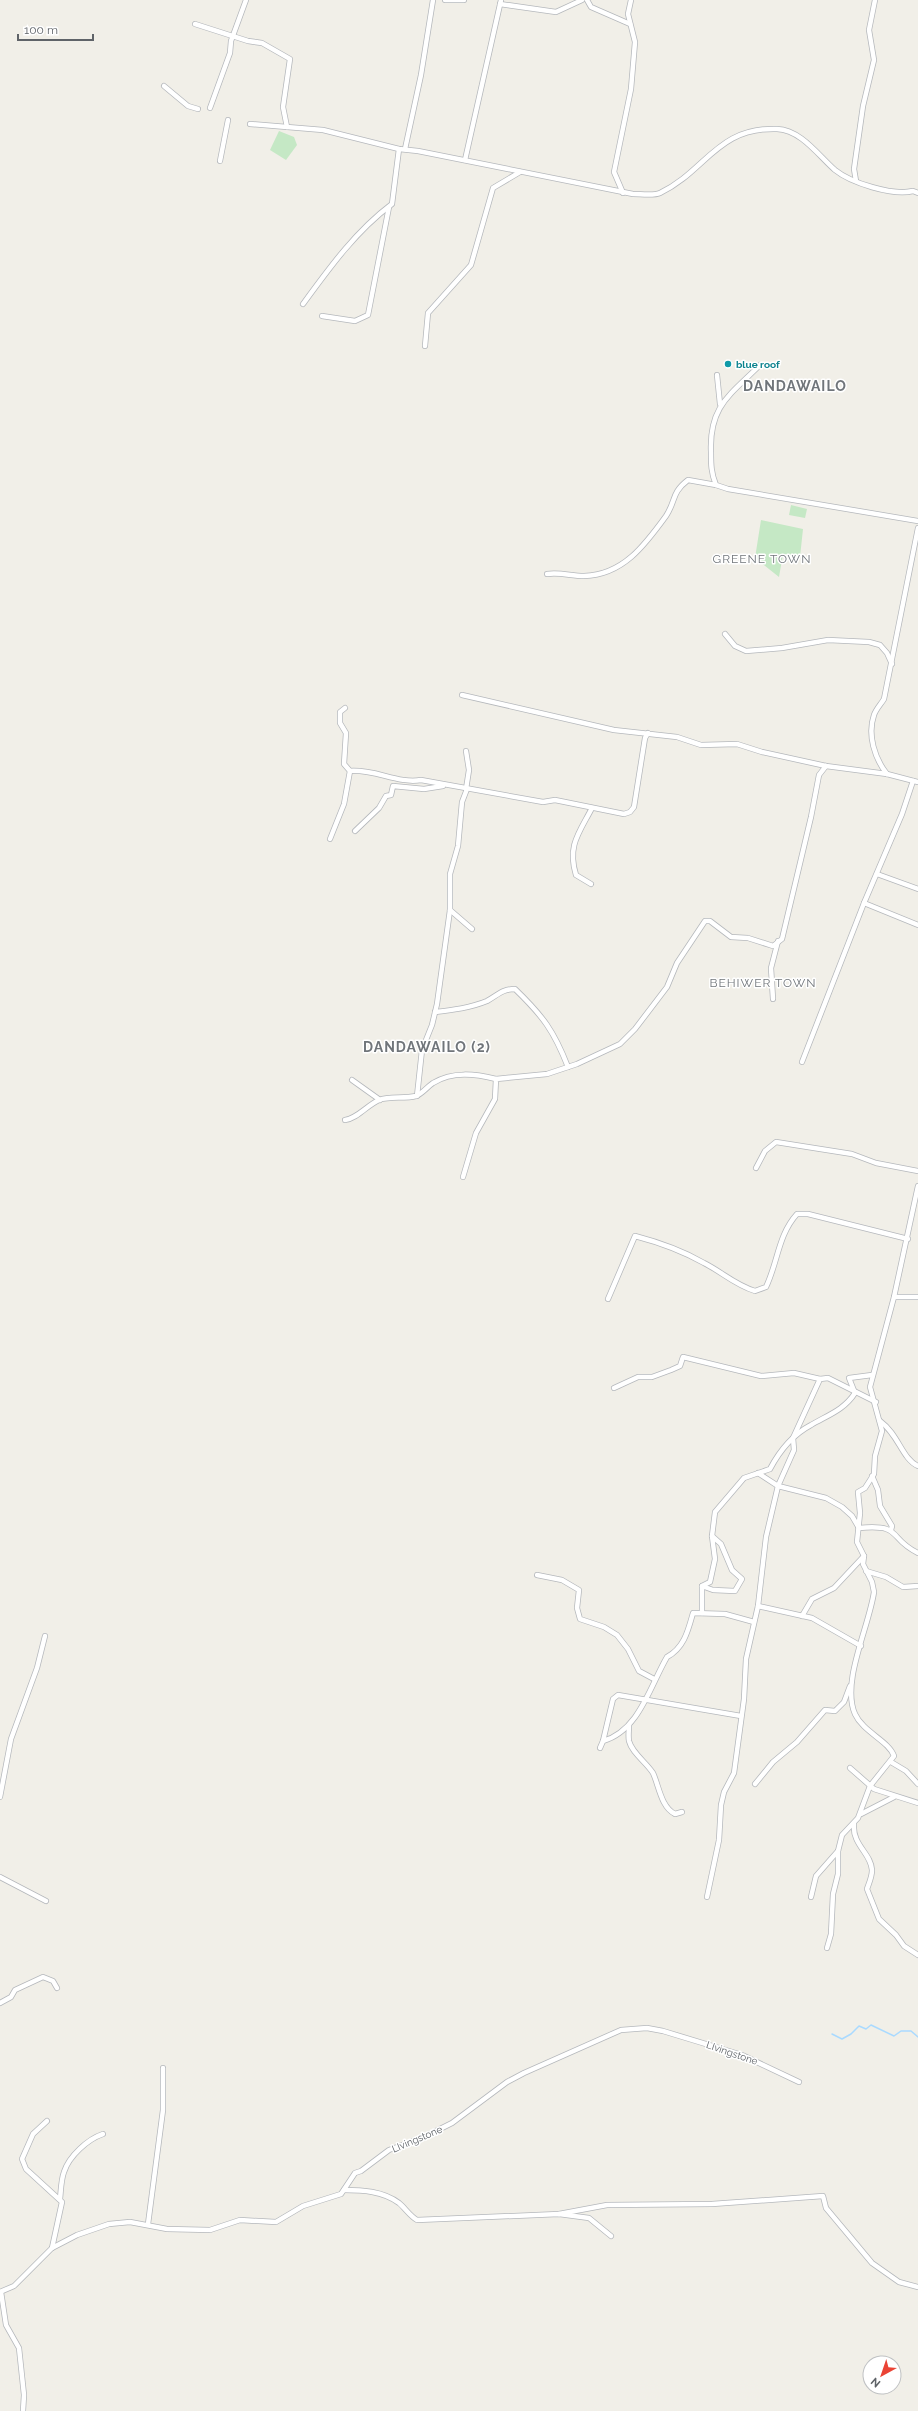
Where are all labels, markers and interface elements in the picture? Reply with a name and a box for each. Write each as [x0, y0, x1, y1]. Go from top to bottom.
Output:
scale bar [18, 16, 93, 42]
text: 100 m [24, 23, 58, 37]
marker: blue roof [723, 359, 733, 369]
place label: blue roof [736, 359, 780, 370]
district label: DANDAWAILO [743, 378, 847, 394]
district label: GREENE TOWN [713, 552, 811, 566]
district label: BEHIWER TOWN [709, 976, 817, 990]
district label: DANDAWAILO (2) [363, 1039, 491, 1055]
street label: LIvingstone [705, 2039, 759, 2067]
street label: LIvingstone [390, 2123, 444, 2155]
north arrow [862, 2355, 902, 2395]
text: N [868, 2375, 883, 2390]

